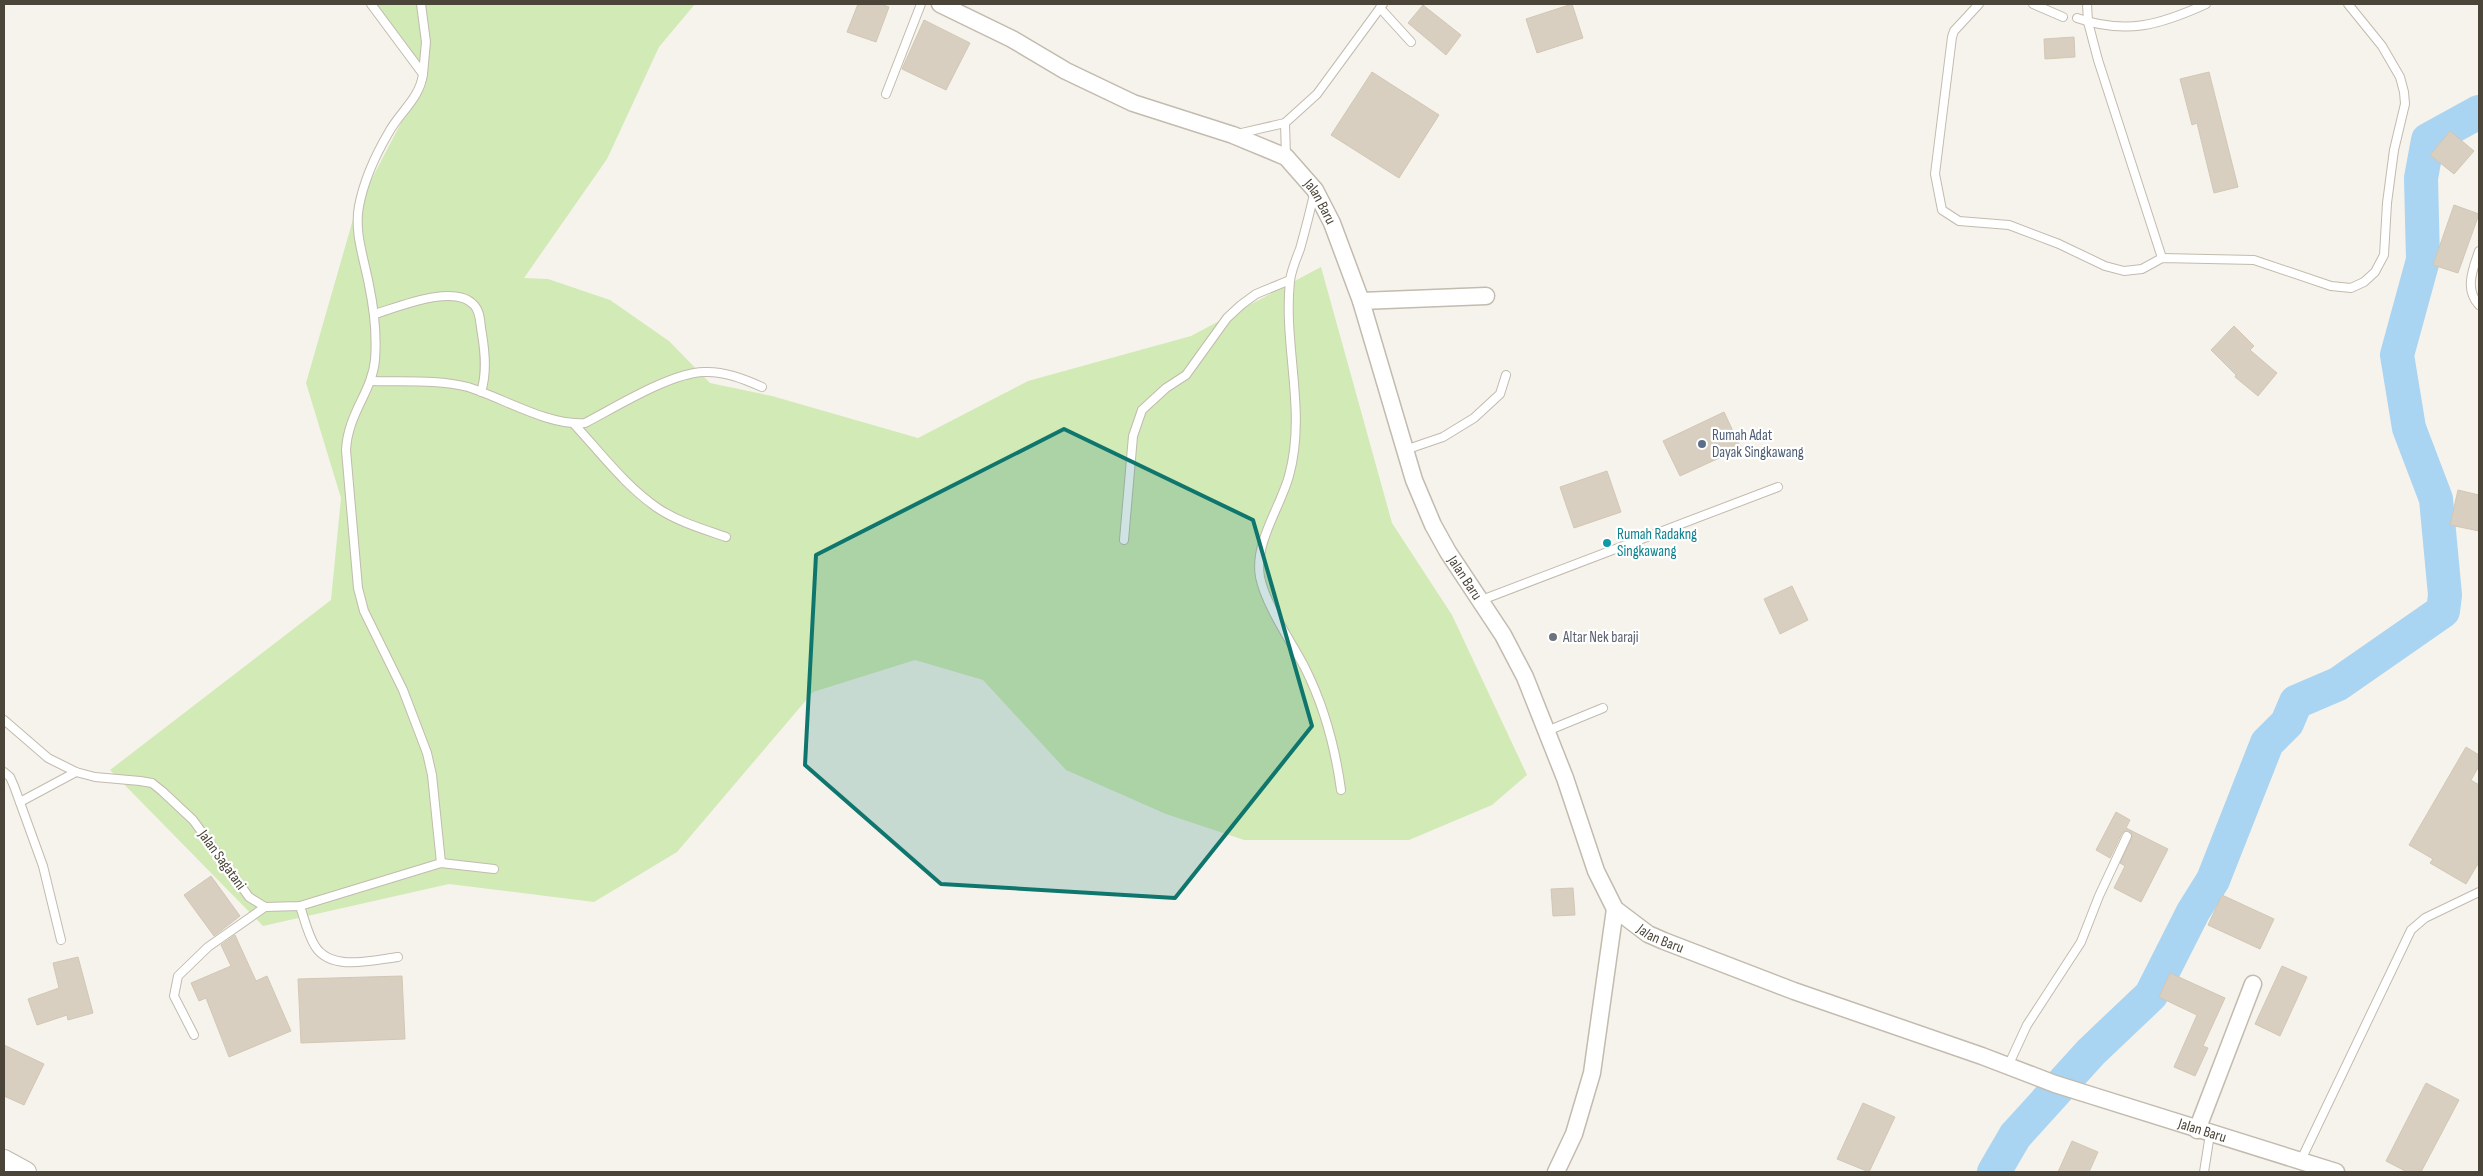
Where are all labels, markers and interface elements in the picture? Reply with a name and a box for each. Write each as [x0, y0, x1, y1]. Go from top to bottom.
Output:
street label: Jalan Baru [1299, 174, 1341, 228]
place label: Rumah Adat Dayak Singkawang [1712, 426, 1804, 462]
marker: Rumah Adat Dayak Singkawang [1696, 438, 1708, 450]
place label: Rumah Radakng Singkawang [1617, 525, 1697, 561]
marker: Rumah Radakng Singkawang [1601, 537, 1613, 549]
street label: Jalan Baru [1443, 551, 1487, 604]
place label: Altar Nek baraji [1562, 628, 1639, 647]
marker: Altar Nek baraji [1547, 631, 1559, 643]
street label: Jalan Sagatani [193, 826, 250, 894]
street label: Jalan Baru [1632, 919, 1687, 957]
street label: Jalan Baru [2175, 1113, 2229, 1147]

